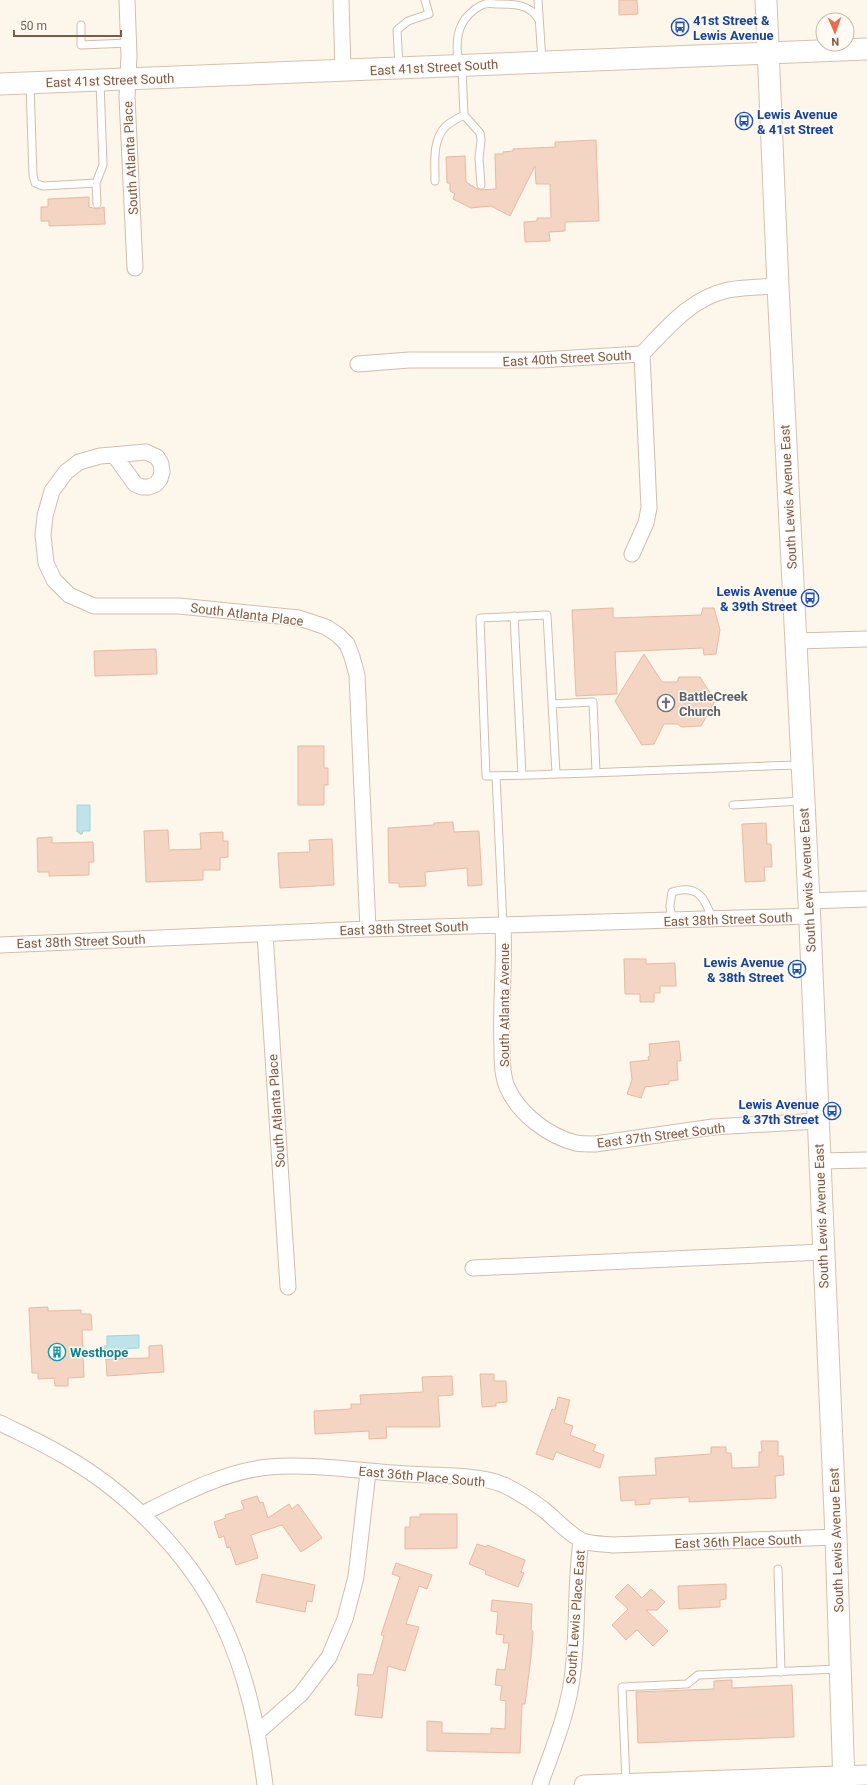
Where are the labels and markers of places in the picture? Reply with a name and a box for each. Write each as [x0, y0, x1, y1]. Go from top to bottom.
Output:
place label: 41st Street & Lewis Avenue [693, 13, 773, 43]
bus stop icon: 41st Street & Lewis Avenue [670, 17, 690, 37]
place label: Lewis Avenue & 41st Street [757, 107, 837, 137]
bus stop icon: Lewis Avenue & 41st Street [734, 111, 754, 131]
place label: Lewis Avenue & 39th Street [717, 584, 798, 614]
bus stop icon: Lewis Avenue & 39th Street [800, 588, 820, 608]
place label: BattleCreek Church [679, 689, 749, 719]
church icon: BattleCreek Church [656, 693, 676, 713]
place label: Lewis Avenue & 38th Street [704, 955, 785, 985]
bus stop icon: Lewis Avenue & 38th Street [787, 959, 807, 979]
place label: Lewis Avenue & 37th Street [739, 1097, 820, 1127]
bus stop icon: Lewis Avenue & 37th Street [822, 1101, 842, 1121]
building icon: Westhope [47, 1342, 67, 1362]
place label: Westhope [70, 1345, 128, 1360]

